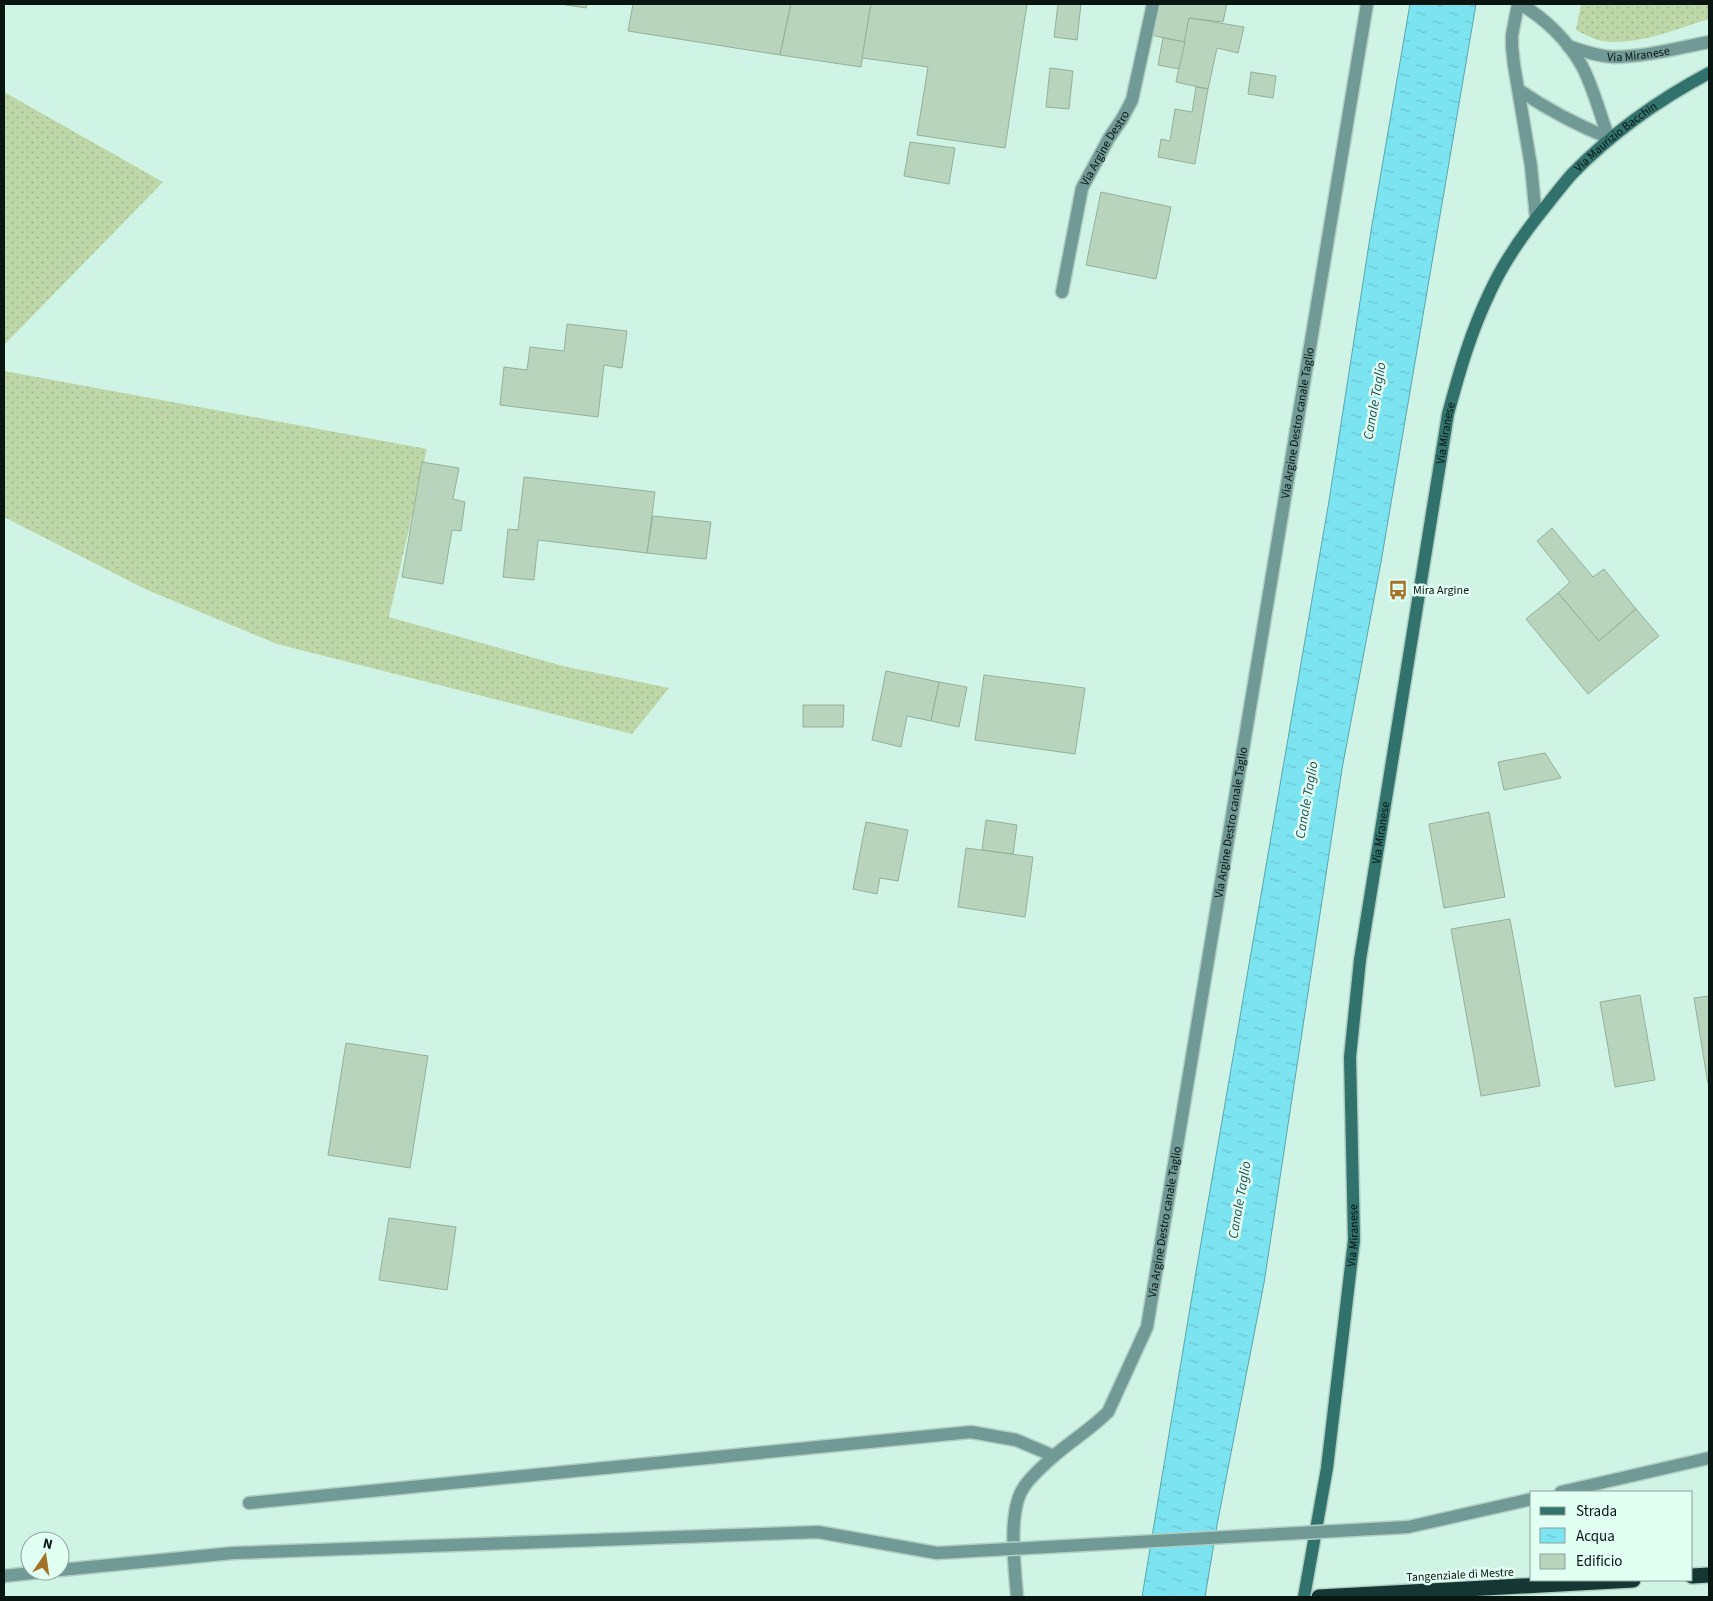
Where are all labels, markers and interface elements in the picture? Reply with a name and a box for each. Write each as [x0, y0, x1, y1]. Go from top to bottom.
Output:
street label: Via Miranese [1606, 42, 1671, 66]
street label: Via Maurizio Bacchin [1570, 98, 1660, 176]
street label: Via Argine Destro [1076, 107, 1134, 189]
street label: Via Argine Destro canale Taglio [1276, 346, 1318, 500]
water label: Canale Taglio [1358, 361, 1392, 441]
street label: Via Miranese [1432, 400, 1459, 465]
bus stop icon: Mira Argine [1387, 579, 1409, 601]
place label: Mira Argine [1413, 582, 1469, 599]
street label: Via Argine Destro canale Taglio [1210, 745, 1252, 899]
water label: Canale Taglio [1290, 760, 1324, 840]
street label: Via Miranese [1367, 800, 1394, 865]
street label: Via Argine Destro canale Taglio [1144, 1145, 1185, 1299]
water label: Canale Taglio [1223, 1160, 1257, 1240]
street label: Via Miranese [1342, 1204, 1363, 1268]
legend [1530, 1491, 1693, 1581]
text: Strada [1576, 1501, 1617, 1522]
text: Acqua [1576, 1526, 1615, 1547]
north arrow [20, 1531, 70, 1581]
text: N [41, 1534, 54, 1555]
text: Edificio [1576, 1551, 1623, 1572]
street label: Tangenziale di Mestre [1406, 1564, 1514, 1586]

